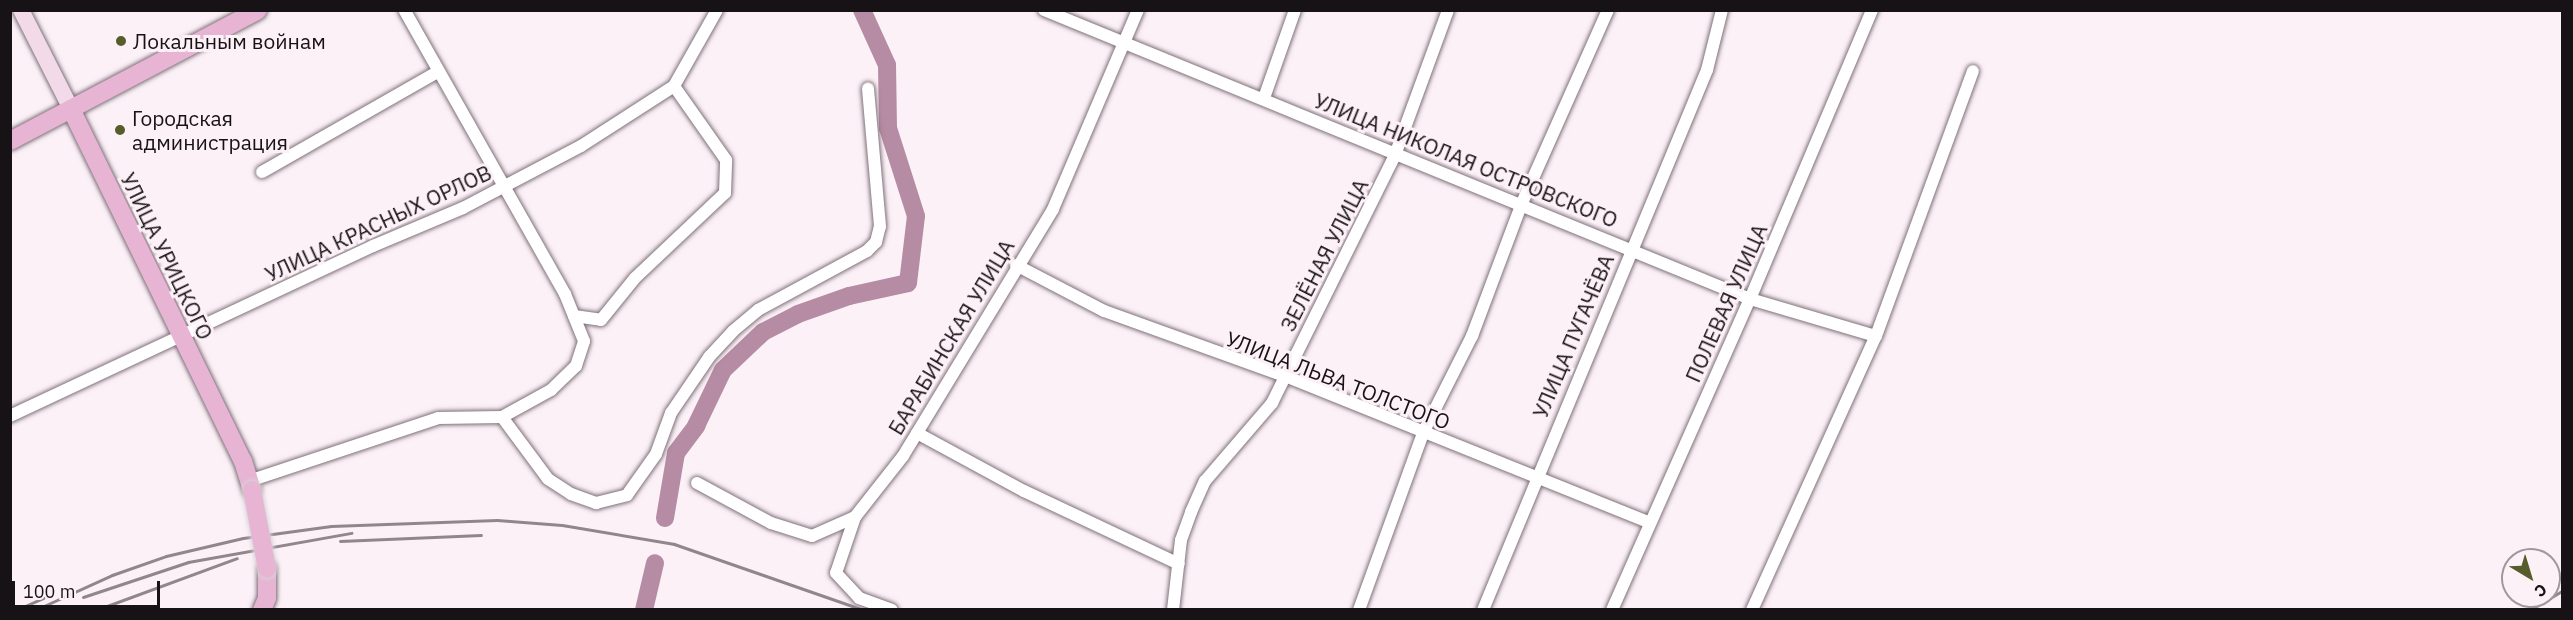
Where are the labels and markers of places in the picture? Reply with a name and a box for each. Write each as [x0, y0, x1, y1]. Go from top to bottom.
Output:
place label: Локальным войнам [133, 28, 326, 54]
marker: Локальным войнам [114, 34, 128, 48]
place label: Городская администрация [132, 105, 288, 155]
marker: Городская администрация [113, 123, 127, 137]

